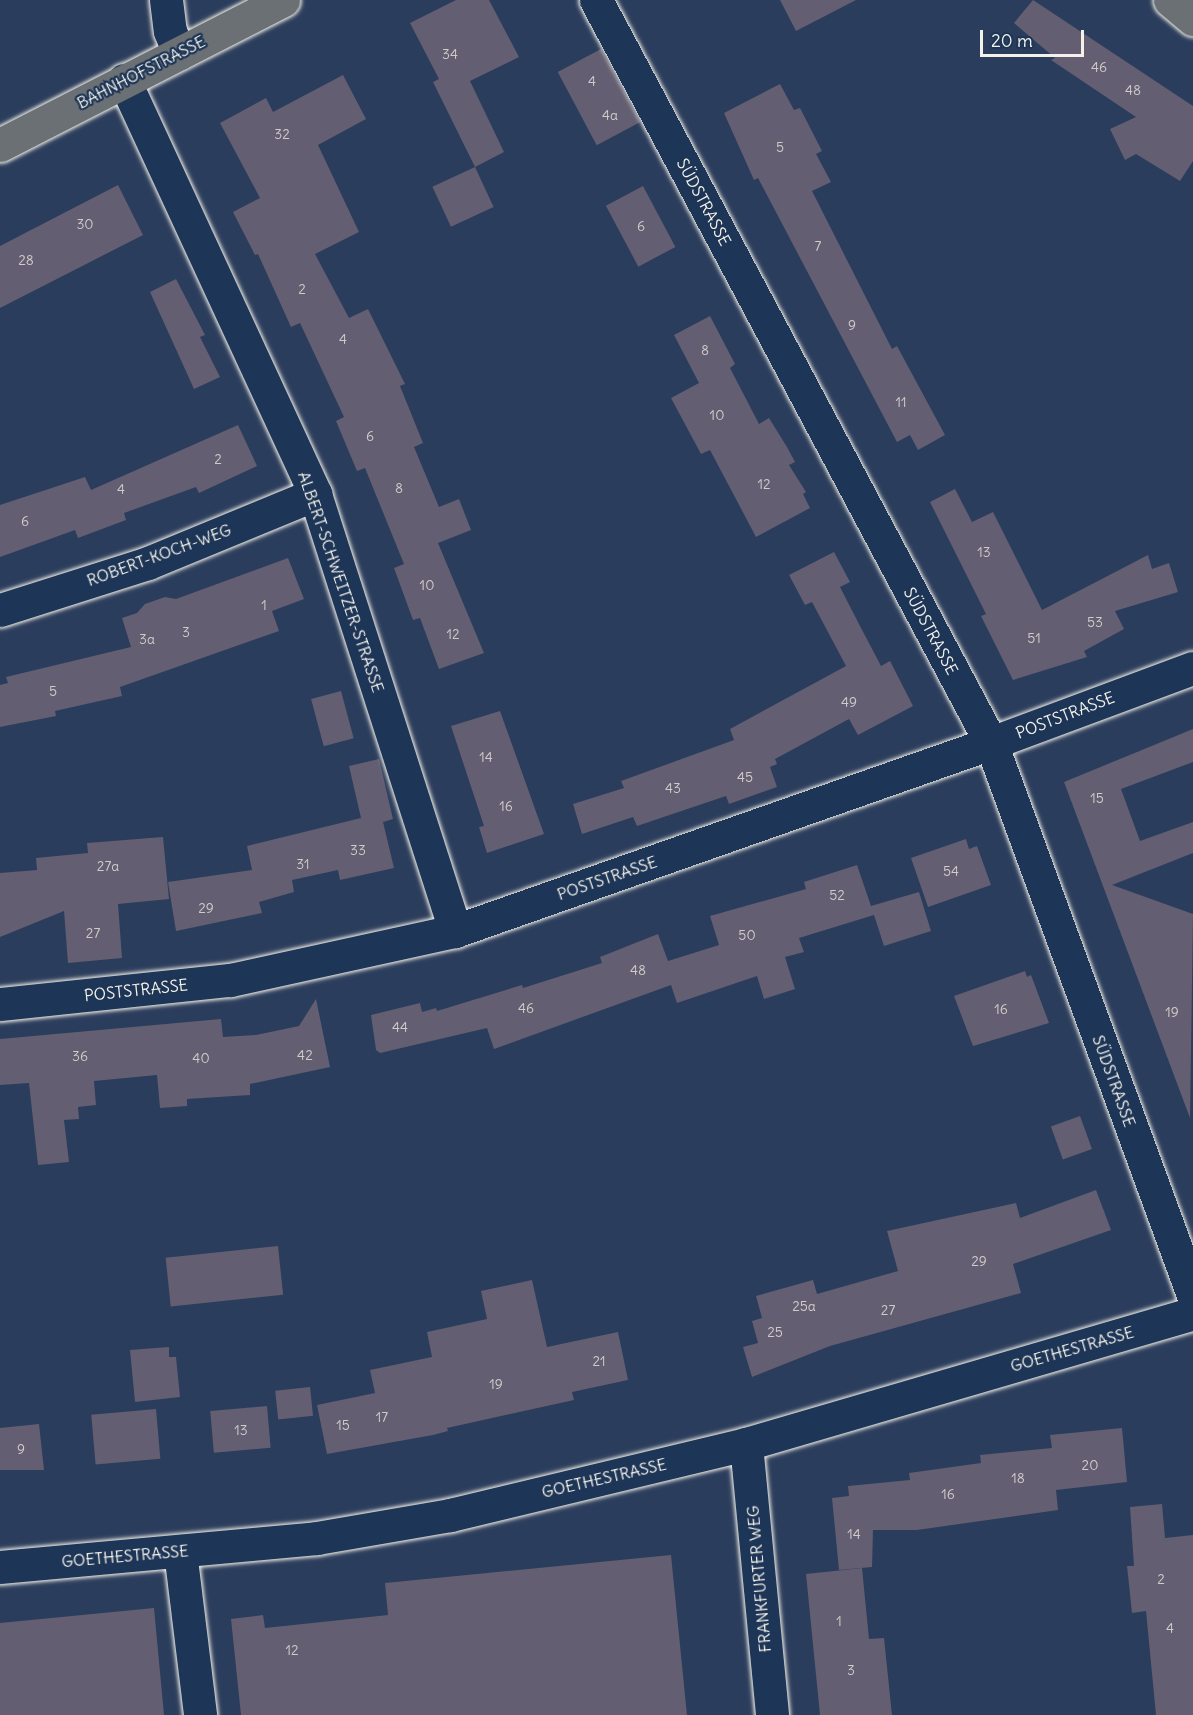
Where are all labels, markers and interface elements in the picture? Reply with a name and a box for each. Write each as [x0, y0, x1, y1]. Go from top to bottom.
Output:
scale bar [983, 18, 1086, 56]
text: 20 m [991, 29, 1033, 52]
street label: BAHNHOFSTRASSE [74, 31, 208, 113]
house number: 34 [442, 46, 458, 62]
house number: 46 [1091, 59, 1107, 75]
house number: 4 [588, 73, 596, 89]
house number: 48 [1125, 82, 1141, 98]
house number: 4a [602, 107, 618, 123]
house number: 32 [274, 126, 290, 142]
house number: 5 [776, 139, 784, 155]
street label: SÜDSTRASSE [673, 155, 735, 249]
house number: 30 [76, 216, 94, 232]
house number: 6 [637, 218, 645, 234]
house number: 7 [815, 238, 821, 254]
house number: 28 [18, 252, 34, 268]
house number: 2 [298, 281, 306, 297]
house number: 9 [848, 317, 856, 333]
house number: 4 [339, 331, 347, 347]
house number: 8 [701, 342, 709, 358]
house number: 11 [895, 394, 907, 410]
house number: 10 [710, 407, 724, 423]
house number: 6 [366, 428, 374, 444]
house number: 2 [214, 451, 222, 467]
street label: ALBERT-SCHWEITZER-STRASSE [294, 469, 388, 695]
house number: 12 [757, 476, 771, 492]
house number: 8 [395, 480, 403, 496]
house number: 4 [117, 481, 125, 497]
house number: 6 [21, 513, 29, 529]
street label: ROBERT-KOCH-WEG [84, 520, 234, 590]
house number: 13 [977, 544, 991, 560]
house number: 10 [420, 577, 434, 593]
street label: SÜDSTRASSE [900, 584, 962, 678]
house number: 1 [261, 597, 267, 613]
house number: 53 [1087, 614, 1103, 630]
house number: 3 [182, 624, 190, 640]
house number: 12 [446, 626, 460, 642]
house number: 51 [1027, 630, 1041, 646]
house number: 3a [139, 631, 155, 647]
house number: 5 [49, 683, 57, 699]
street label: POSTSTRASSE [1013, 687, 1117, 743]
house number: 49 [841, 694, 857, 710]
house number: 14 [479, 749, 493, 765]
house number: 45 [737, 769, 753, 785]
house number: 43 [665, 780, 681, 796]
house number: 15 [1090, 790, 1104, 806]
house number: 16 [499, 798, 513, 814]
house number: 33 [350, 842, 366, 858]
street label: POSTSTRASSE [555, 852, 659, 904]
house number: 31 [296, 856, 310, 872]
house number: 27a [97, 858, 119, 874]
house number: 54 [943, 863, 959, 879]
house number: 52 [829, 887, 845, 903]
house number: 29 [198, 900, 214, 916]
house number: 27 [86, 925, 100, 941]
house number: 50 [738, 927, 756, 943]
house number: 48 [630, 962, 646, 978]
street label: POSTSTRASSE [83, 975, 189, 1005]
house number: 46 [518, 1000, 534, 1016]
house number: 16 [994, 1001, 1008, 1017]
house number: 19 [1165, 1004, 1179, 1020]
house number: 44 [392, 1019, 408, 1035]
street label: SÜDSTRASSE [1089, 1033, 1139, 1129]
house number: 42 [297, 1047, 313, 1063]
house number: 36 [72, 1048, 88, 1064]
house number: 40 [192, 1050, 210, 1066]
house number: 29 [971, 1253, 987, 1269]
house number: 25a [792, 1298, 816, 1314]
house number: 27 [881, 1302, 895, 1318]
street label: GOETHESTRASSE [1008, 1322, 1136, 1376]
house number: 25 [767, 1324, 783, 1340]
house number: 21 [592, 1353, 606, 1369]
house number: 19 [489, 1376, 503, 1392]
house number: 17 [376, 1409, 388, 1425]
house number: 15 [336, 1417, 350, 1433]
house number: 13 [234, 1422, 248, 1438]
house number: 9 [17, 1441, 25, 1457]
street label: GOETHESTRASSE [540, 1454, 668, 1502]
house number: 20 [1082, 1457, 1098, 1473]
house number: 18 [1011, 1470, 1025, 1486]
house number: 16 [941, 1486, 955, 1502]
street label: FRANKFURTER WEG [743, 1505, 775, 1653]
house number: 14 [847, 1526, 861, 1542]
street label: GOETHESTRASSE [61, 1541, 189, 1571]
house number: 2 [1157, 1571, 1165, 1587]
house number: 1 [836, 1613, 842, 1629]
house number: 4 [1166, 1620, 1174, 1636]
house number: 12 [285, 1642, 299, 1658]
house number: 3 [847, 1662, 855, 1678]

